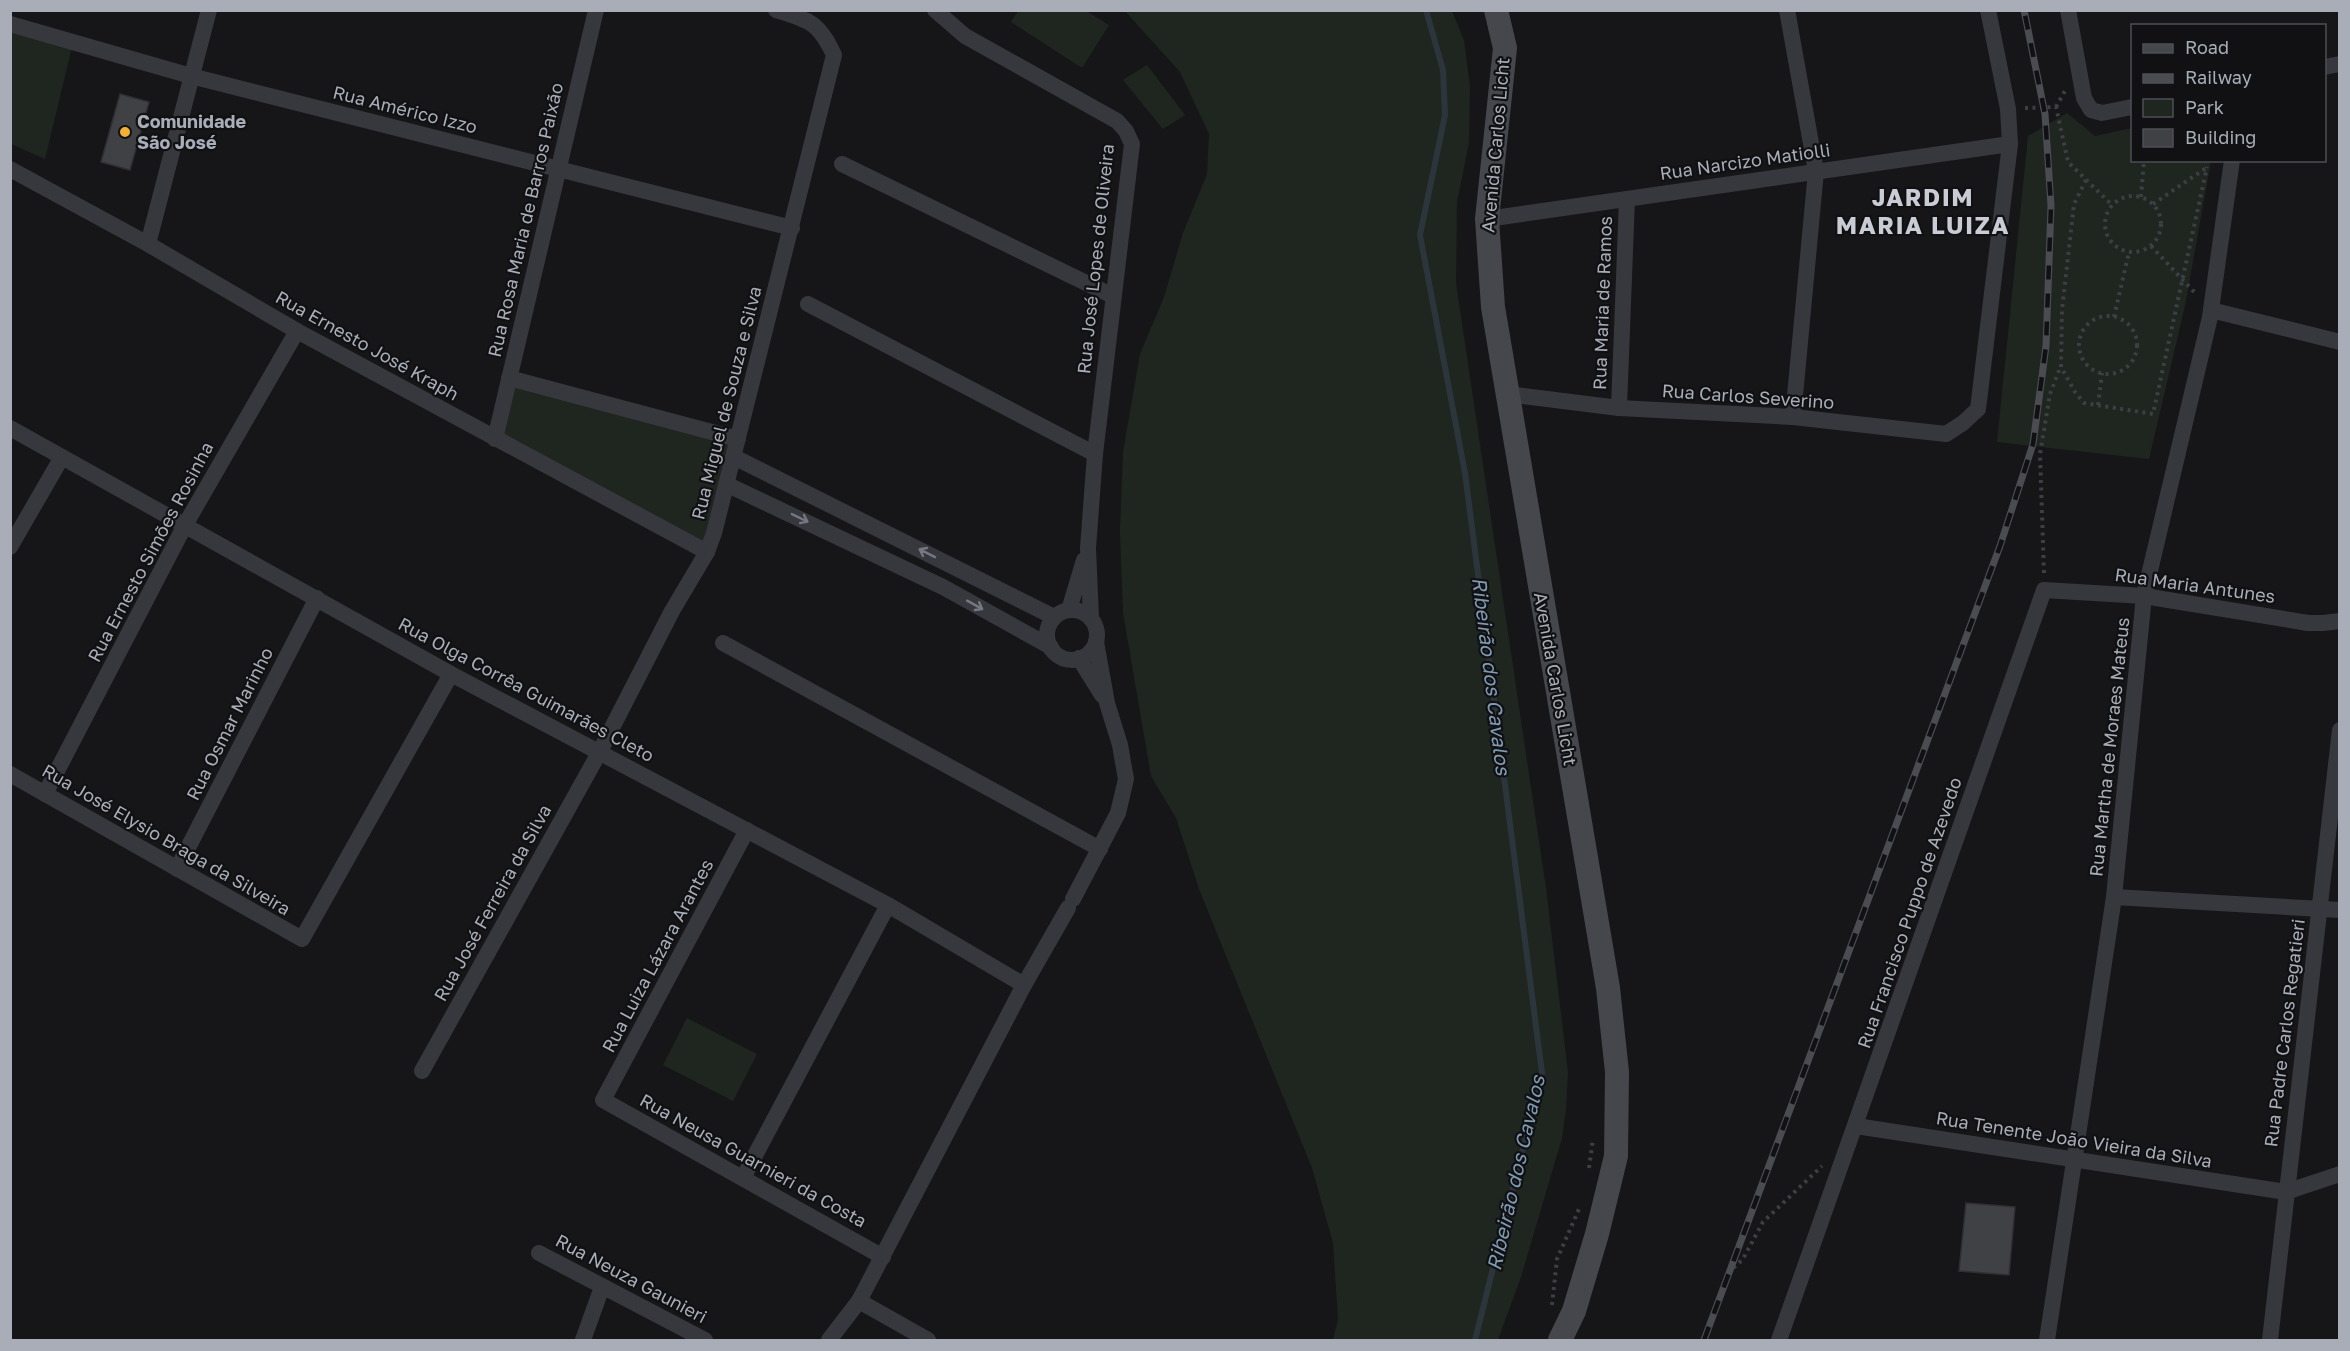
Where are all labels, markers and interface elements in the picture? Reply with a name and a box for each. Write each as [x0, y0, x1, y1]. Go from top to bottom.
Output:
legend [2131, 24, 2326, 162]
text: Road [2185, 36, 2229, 58]
street label: Avenida Carlos Licht [1476, 56, 1514, 233]
text: Railway [2185, 66, 2252, 88]
street label: Rua Américo Izzo [331, 80, 480, 138]
street label: Rua Rosa Maria de Barros Paixão [483, 80, 567, 359]
text: Park [2185, 96, 2224, 118]
place label: Comunidade São José [137, 110, 246, 153]
marker: Comunidade São José [118, 125, 132, 139]
text: Building [2185, 126, 2256, 148]
street label: Rua Narcizo Matiolli [1658, 138, 1832, 184]
street label: Rua José Lopes de Oliveira [1072, 143, 1118, 375]
district label: JARDIM MARIA LUIZA [1836, 182, 2010, 239]
street label: Rua Maria de Ramos [1588, 216, 1616, 390]
street label: Rua Miguel de Souza e Silva [686, 284, 766, 522]
street label: Rua Ernesto José Kraph [272, 286, 463, 405]
street label: Rua Carlos Severino [1661, 379, 1835, 413]
street label: Rua Ernesto Simões Rosinha [83, 438, 218, 665]
one-way arrow [791, 513, 809, 525]
one-way arrow [918, 547, 936, 559]
street label: Rua Maria Antunes [2114, 563, 2277, 607]
water label: Ribeirão dos Cavalos [1468, 576, 1516, 778]
street label: Avenida Carlos Licht [1530, 590, 1582, 767]
one-way arrow [966, 599, 983, 611]
street label: Rua Olga Corrêa Guimarães Cleto [395, 612, 658, 766]
street label: Rua Martha de Moraes Mateus [2084, 616, 2134, 878]
street label: Rua Osmar Marinho [181, 644, 277, 804]
street label: Rua José Elysio Braga da Silveira [38, 759, 295, 919]
street label: Rua Francisco Puppo de Azevedo [1852, 774, 1966, 1051]
street label: Rua José Ferreira da Silva [429, 800, 555, 1005]
street label: Rua Luiza Lázara Arantes [597, 855, 717, 1056]
street label: Rua Padre Carlos Regatieri [2259, 917, 2309, 1148]
water label: Ribeirão dos Cavalos [1481, 1072, 1549, 1273]
street label: Rua Neusa Guarnieri da Costa [636, 1088, 871, 1232]
street label: Rua Tenente João Vieira da Silva [1935, 1106, 2214, 1172]
street label: Rua Neuza Gaunieri [552, 1229, 711, 1327]

